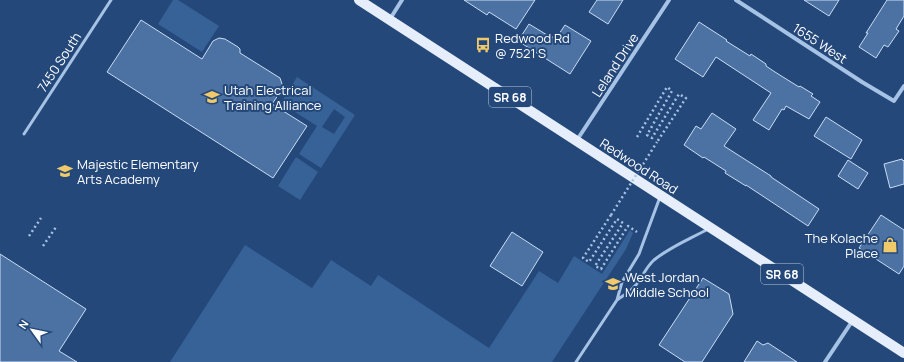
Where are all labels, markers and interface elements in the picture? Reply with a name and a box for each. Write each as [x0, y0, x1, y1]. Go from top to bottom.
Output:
street label: 1655 West [789, 19, 851, 67]
street label: 7450 South [33, 29, 85, 95]
place label: Redwood Rd @ 7521 S [495, 29, 570, 62]
street label: Leland Drive [588, 29, 643, 100]
bus stop icon: Redwood Rd @ 7521 S [474, 36, 492, 54]
place label: Utah Electrical Training Alliance [224, 81, 322, 114]
road number: SR 68 [489, 87, 531, 107]
school or university icon: Utah Electrical Training Alliance [203, 88, 221, 106]
street label: Redwood Road [596, 134, 682, 198]
place label: Majestic Elementary Arts Academy [77, 155, 199, 188]
school or university icon: Majestic Elementary Arts Academy [56, 162, 74, 180]
place label: The Kolache Place [805, 229, 878, 262]
shop icon: The Kolache Place [881, 236, 899, 254]
road number: SR 68 [761, 264, 803, 284]
place label: West Jordan Middle School [625, 268, 709, 301]
school or university icon: West Jordan Middle School [604, 275, 622, 293]
north arrow [12, 310, 52, 350]
text: N [15, 317, 32, 332]

